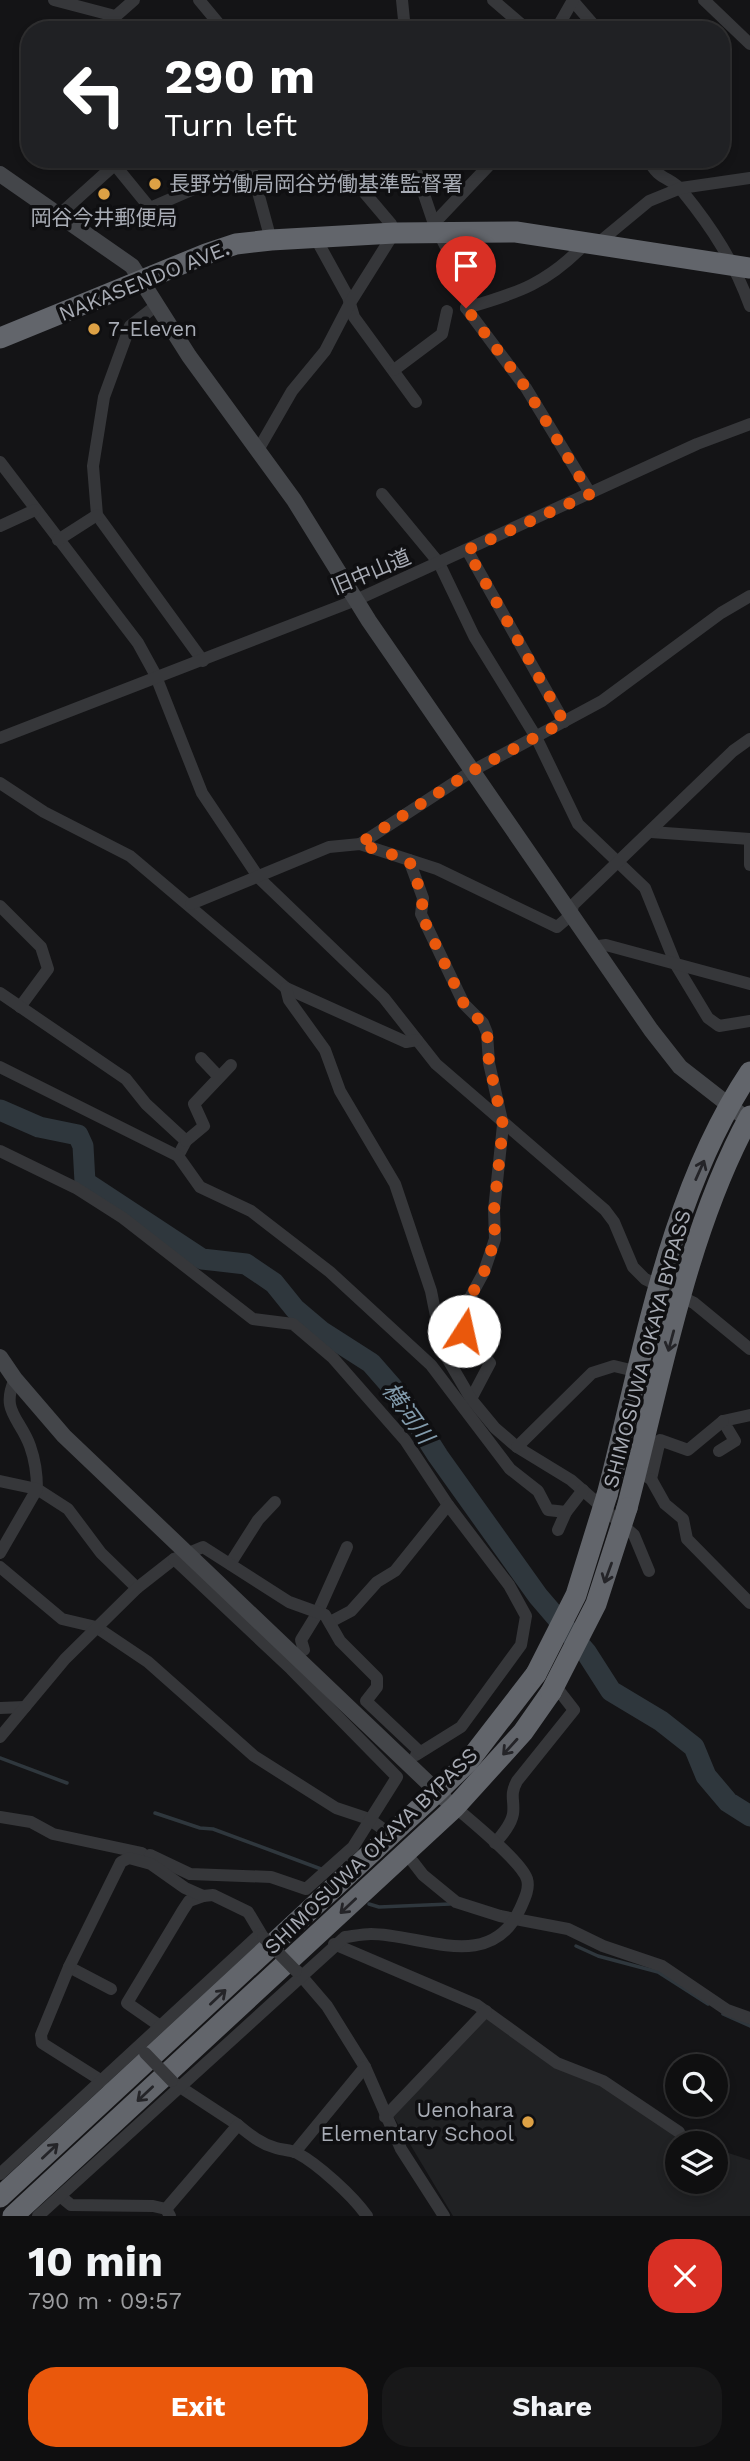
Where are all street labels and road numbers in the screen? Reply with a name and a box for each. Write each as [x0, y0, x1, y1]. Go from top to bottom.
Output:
street label: NAKASENDO AVE. [55, 235, 233, 326]
street label: 旧中山道 [327, 544, 414, 599]
street label: SHIMOSUWA OKAYA BYPASS [597, 1207, 696, 1491]
street label: SHIMOSUWA OKAYA BYPASS [259, 1742, 482, 1959]

